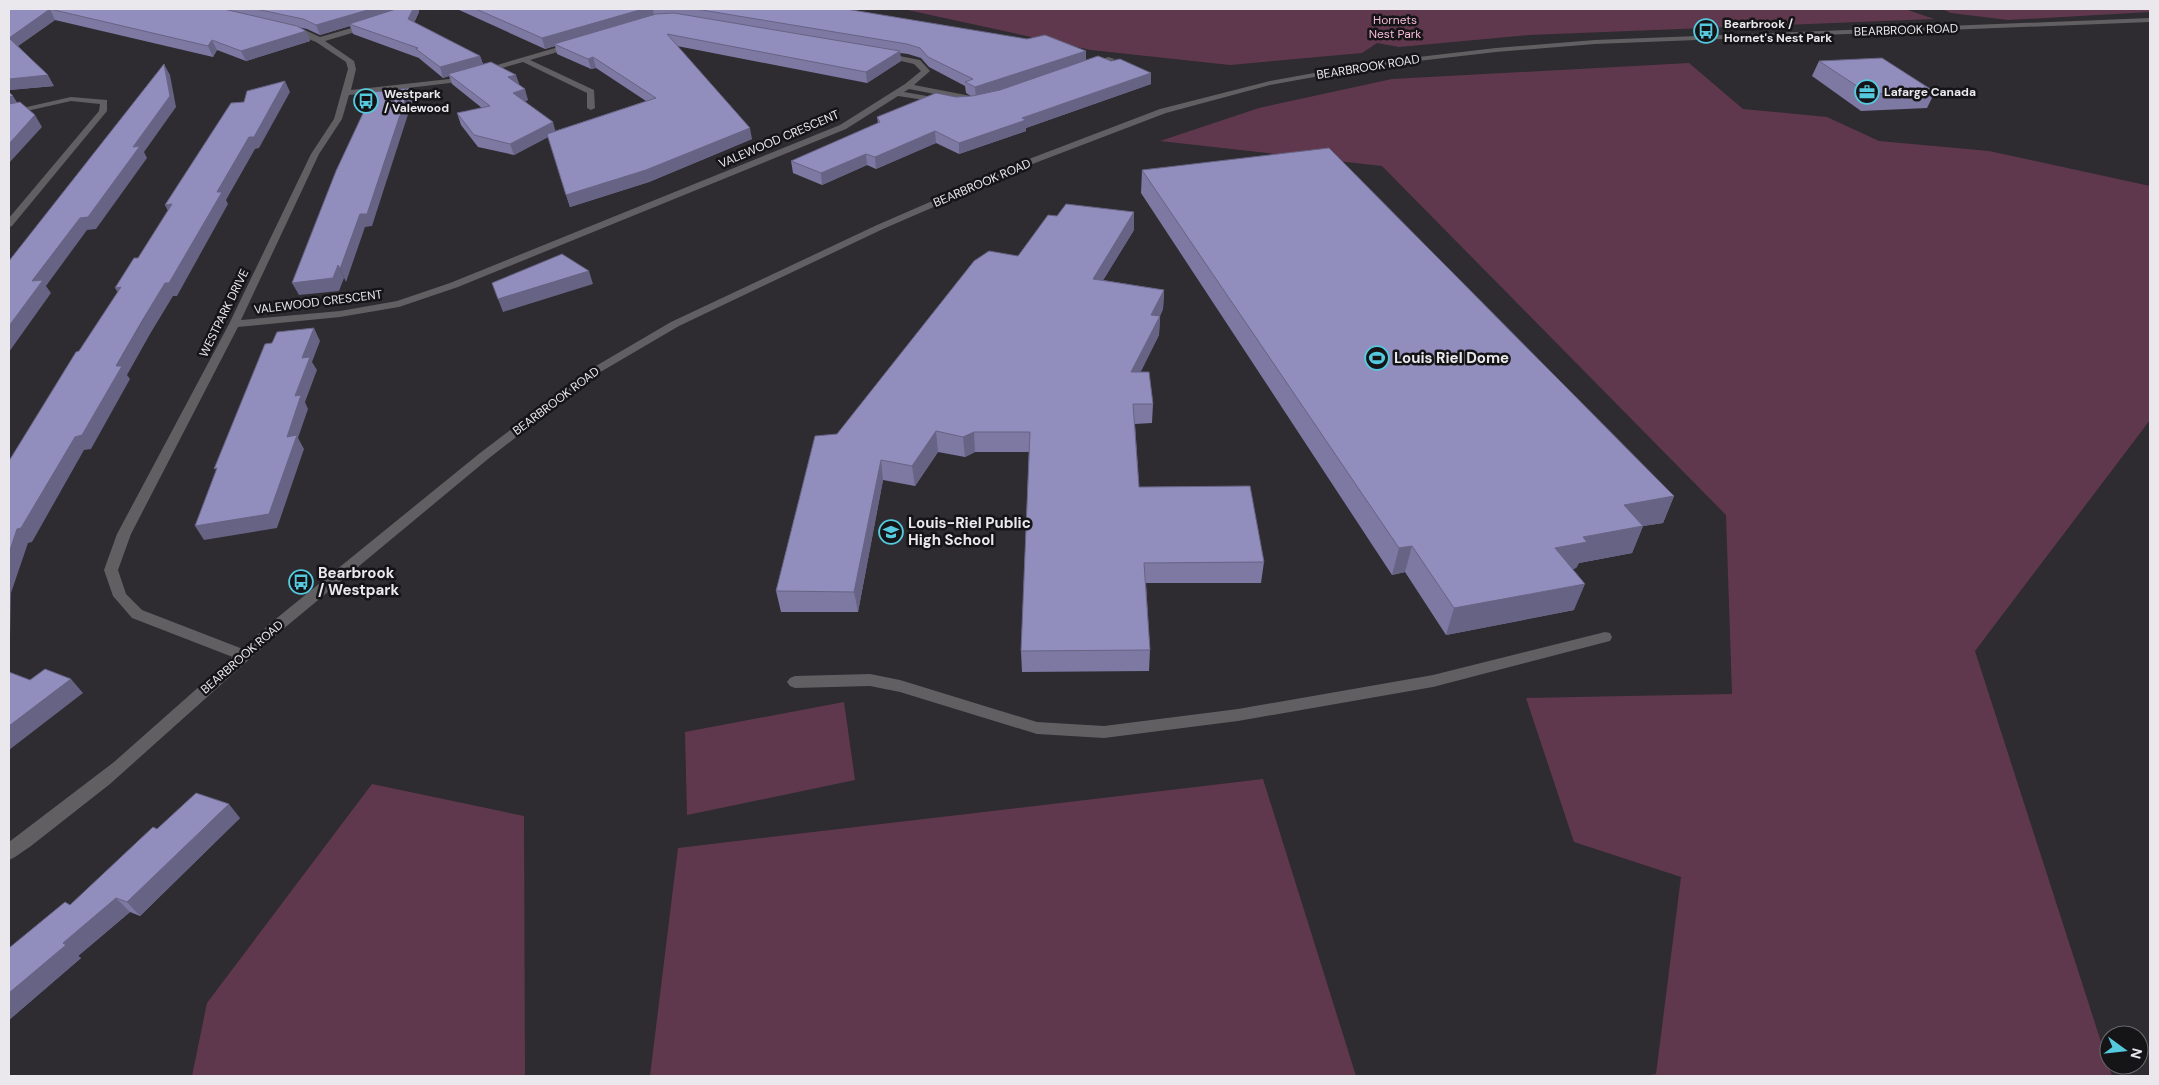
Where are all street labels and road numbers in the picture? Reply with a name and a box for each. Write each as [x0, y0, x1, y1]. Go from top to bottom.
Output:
street label: BEARBROOK ROAD [1854, 20, 1958, 40]
street label: BEARBROOK ROAD [1315, 51, 1421, 83]
street label: VALEWOOD CRESCENT [716, 106, 842, 172]
street label: BEARBROOK ROAD [931, 155, 1033, 211]
street label: WESTPARK DRIVE [196, 266, 252, 360]
street label: VALEWOOD CRESCENT [253, 286, 383, 318]
street label: BEARBROOK ROAD [510, 363, 602, 439]
street label: BEARBROOK ROAD [197, 617, 287, 697]

